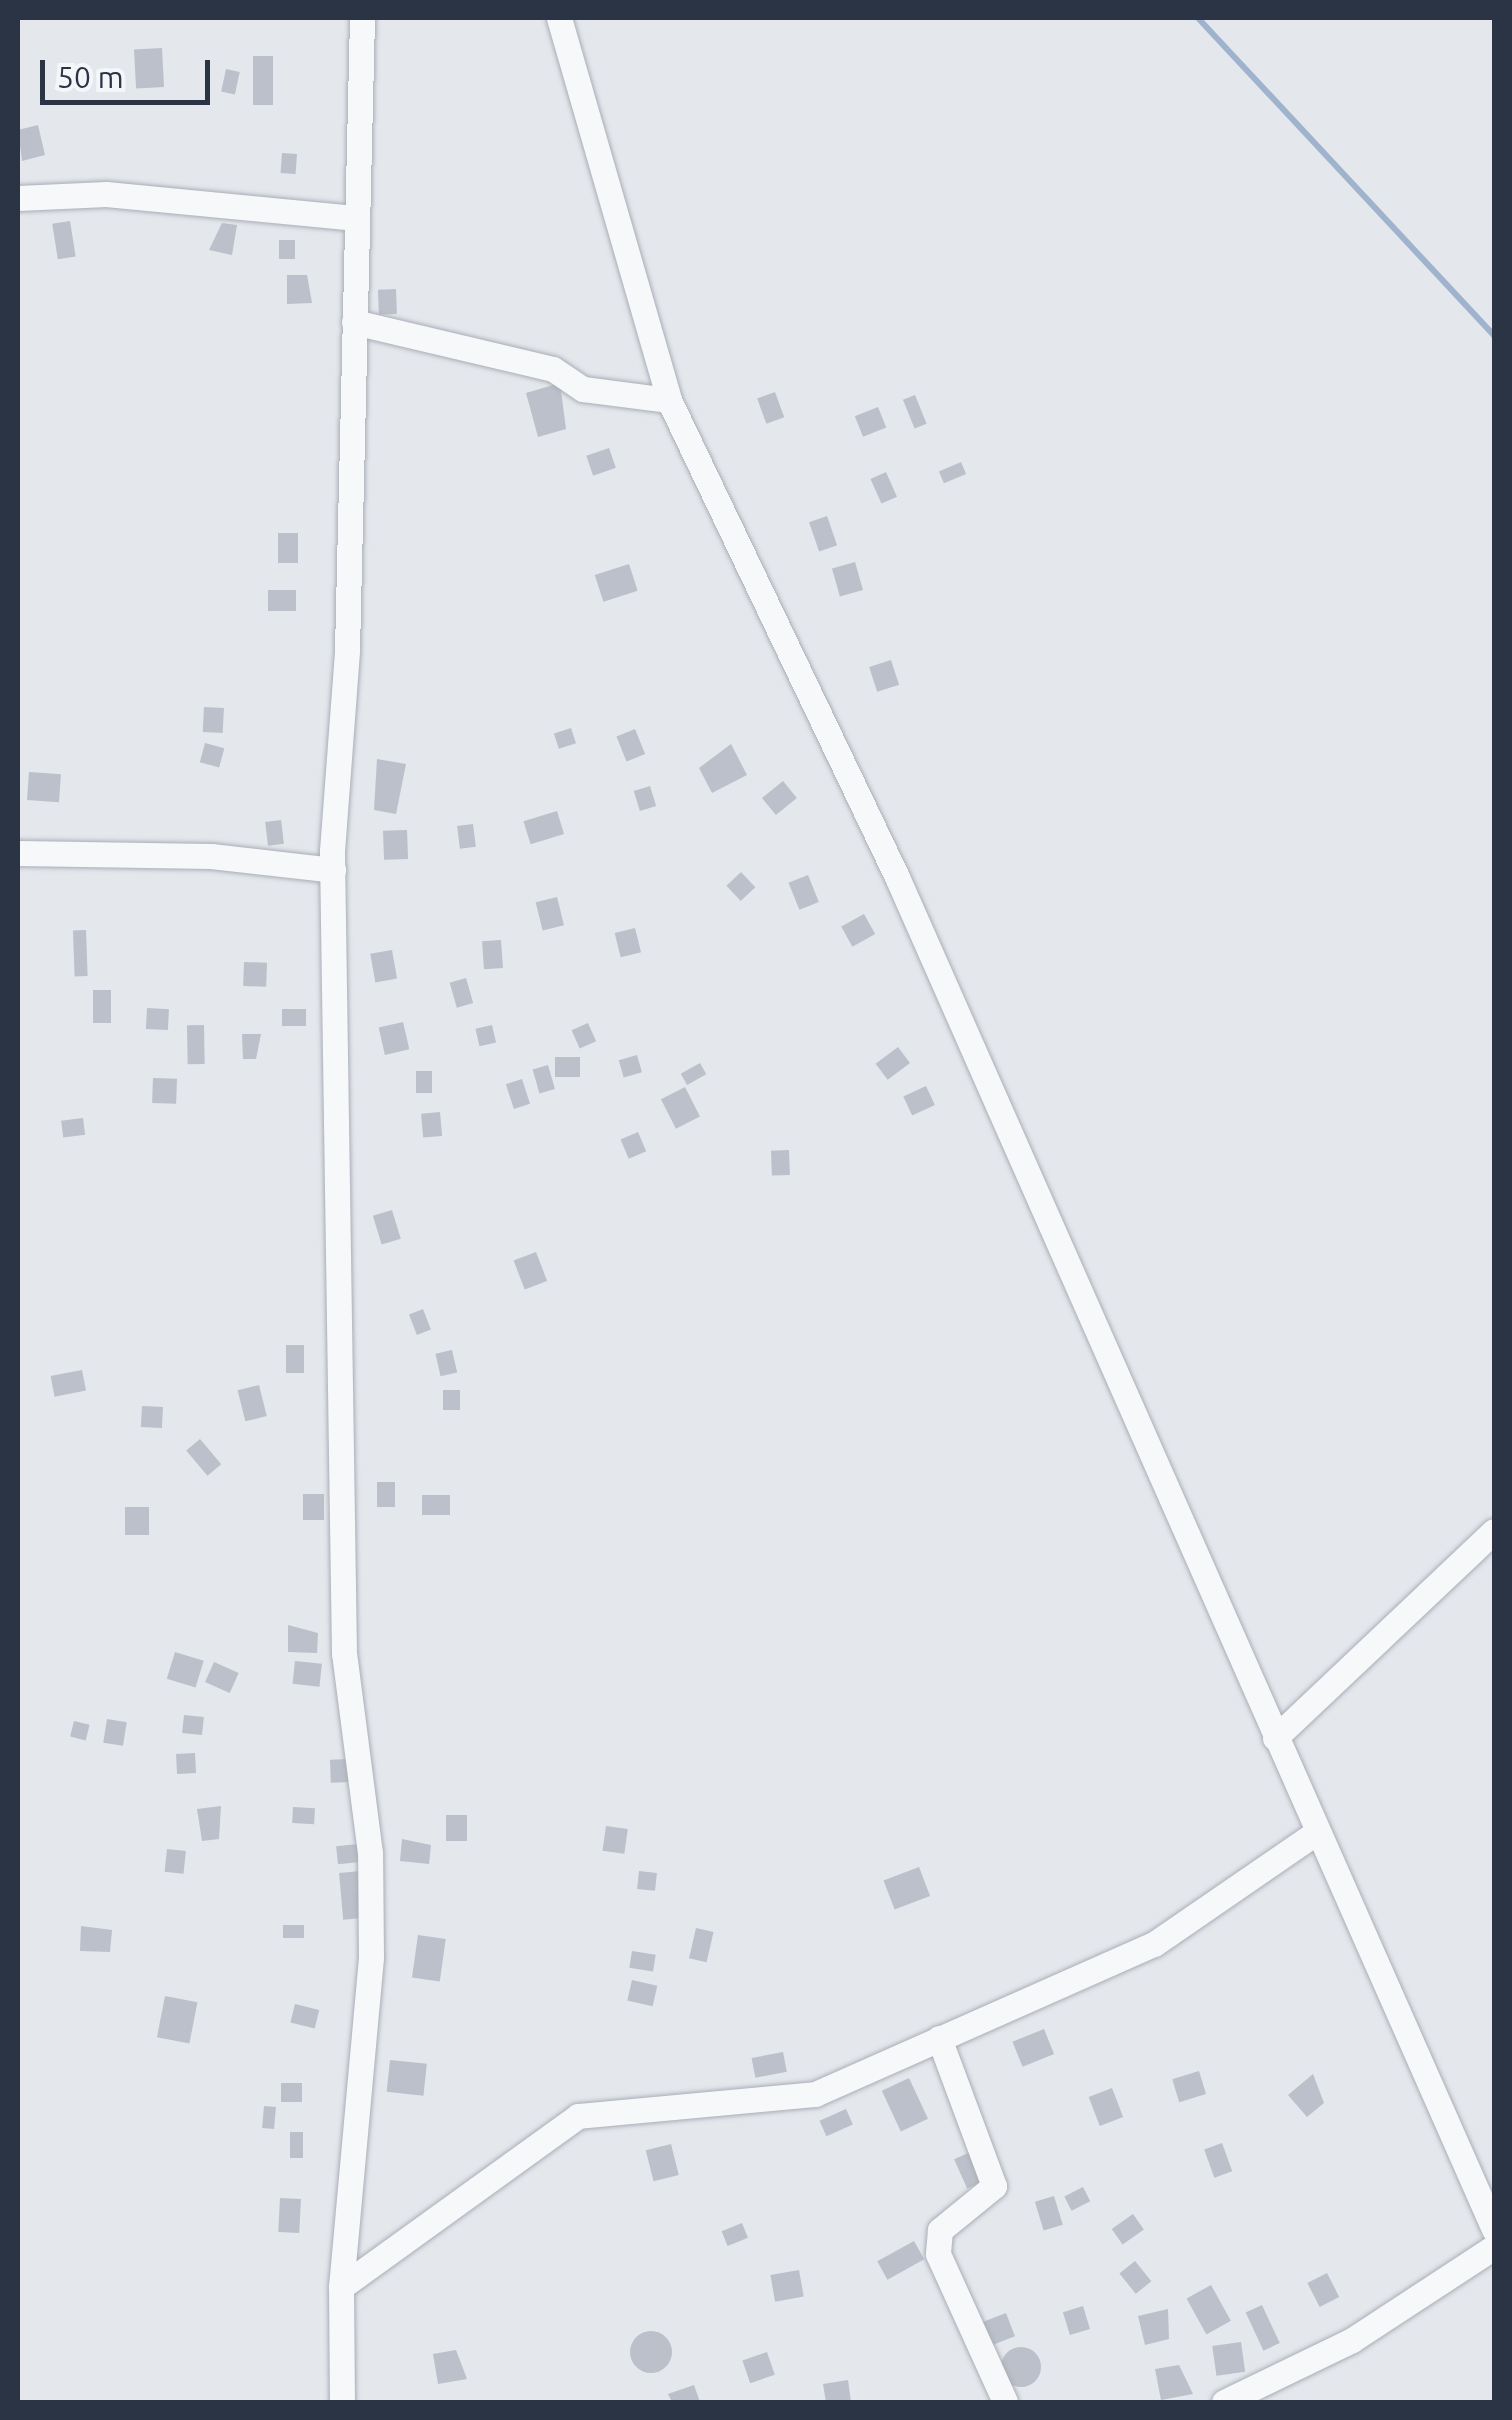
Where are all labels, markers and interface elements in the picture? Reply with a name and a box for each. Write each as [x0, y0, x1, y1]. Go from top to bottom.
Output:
scale bar [45, 40, 215, 102]
text: 50 m [57, 60, 124, 94]

